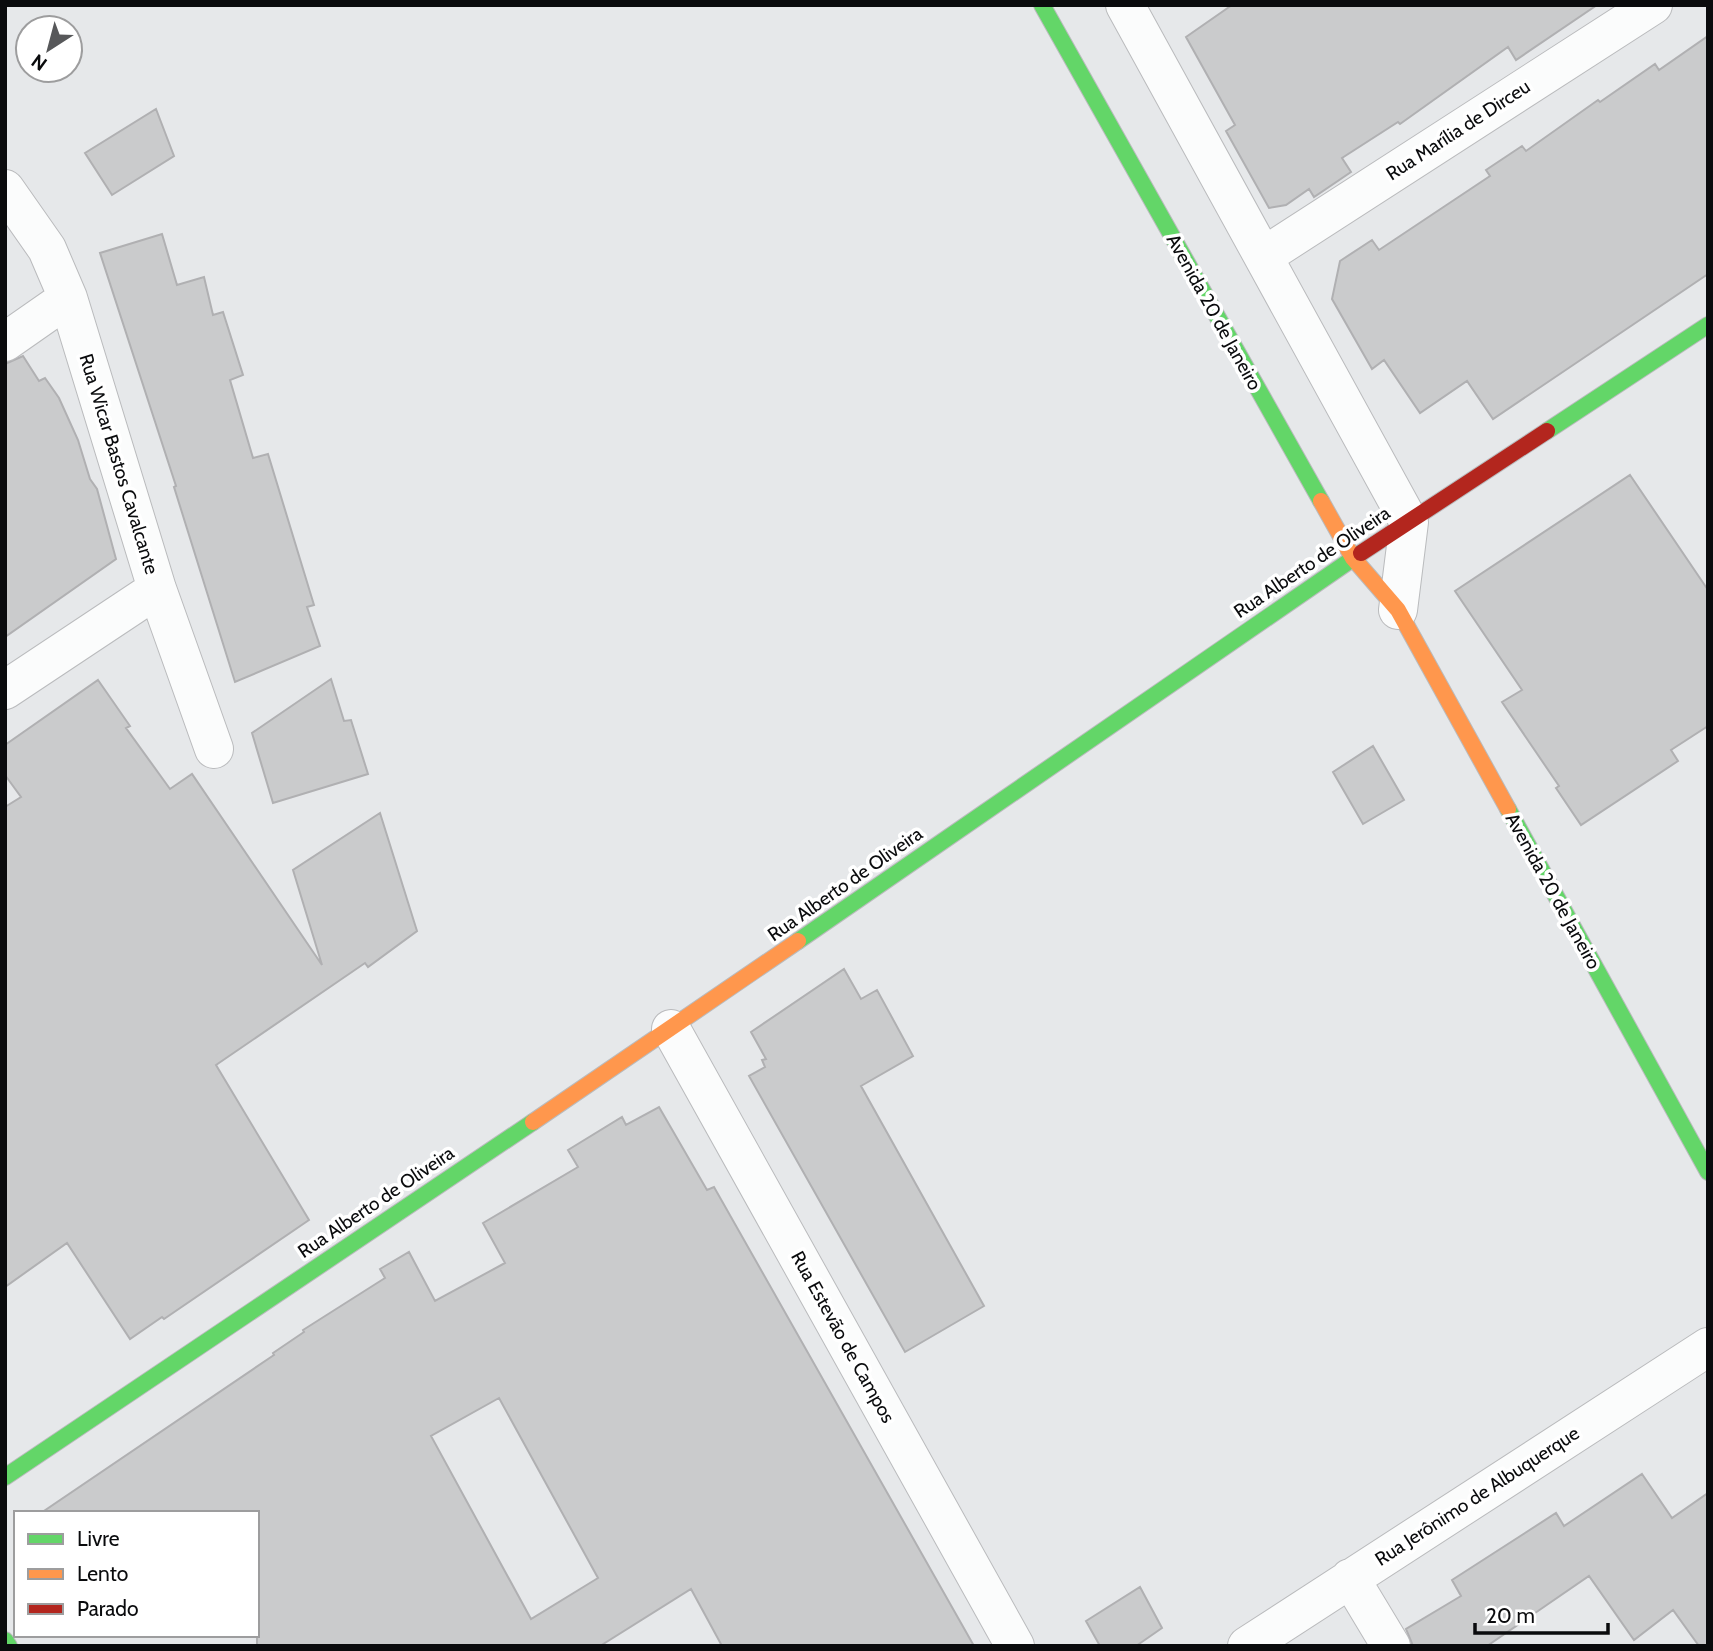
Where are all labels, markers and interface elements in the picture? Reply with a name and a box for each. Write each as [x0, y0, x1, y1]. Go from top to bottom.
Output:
north arrow [14, 14, 84, 84]
text: N [27, 49, 51, 76]
street label: Rua Marília de Dirceu [1382, 75, 1534, 185]
street label: Avenida 20 de Janeiro [1162, 230, 1266, 394]
street label: Rua Wicar Bastos Cavalcante [74, 351, 164, 577]
street label: Rua Alberto de Oliveira [1230, 501, 1394, 623]
street label: Avenida 20 de Janeiro [1501, 809, 1605, 973]
street label: Rua Alberto de Oliveira [763, 822, 927, 946]
street label: Rua Alberto de Oliveira [294, 1141, 458, 1263]
street label: Rua Estevão de Campos [786, 1247, 900, 1427]
street label: Rua Jerônimo de Albuquerque [1371, 1421, 1584, 1571]
legend [14, 1511, 259, 1637]
text: Livre [77, 1526, 120, 1551]
text: Lento [77, 1561, 128, 1586]
scale bar [1475, 1592, 1608, 1636]
text: Parado [77, 1596, 139, 1621]
text: 20 m [1486, 1603, 1535, 1628]

